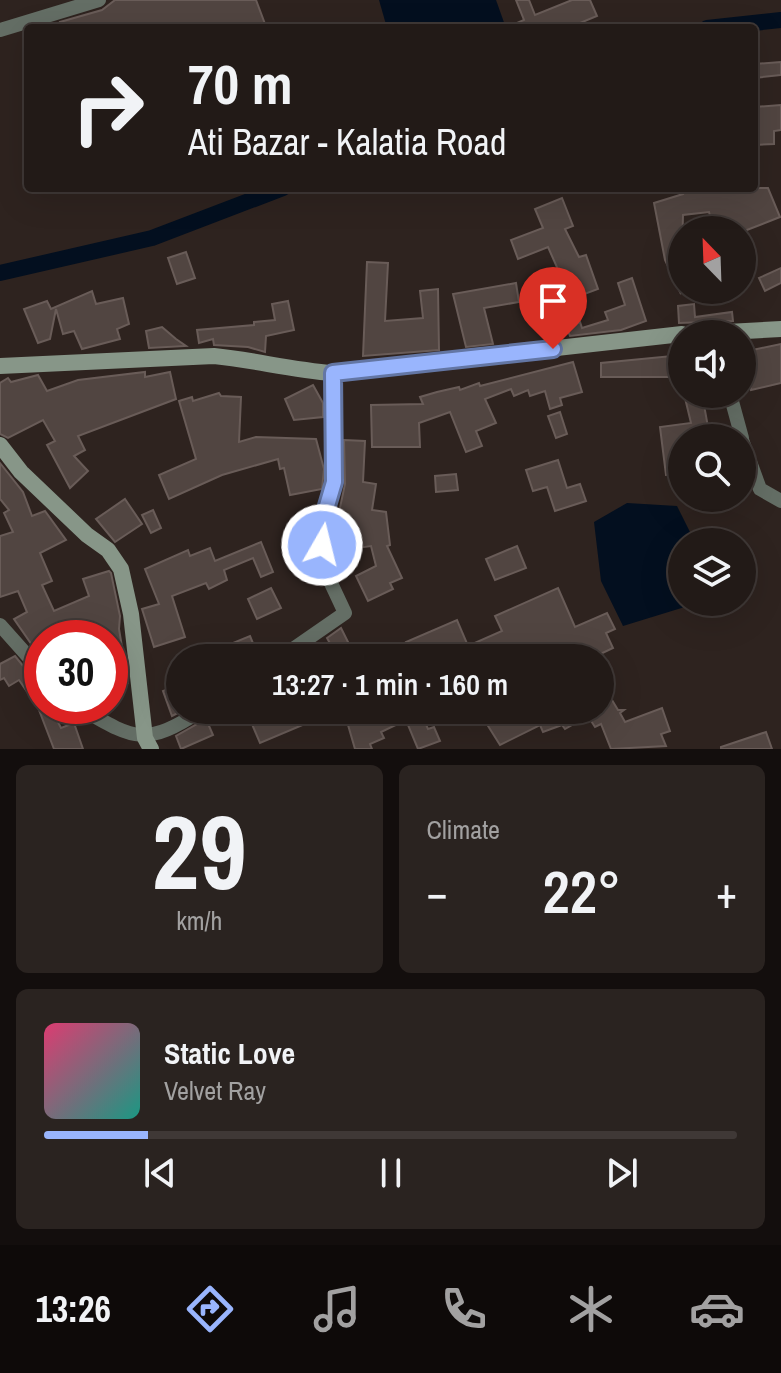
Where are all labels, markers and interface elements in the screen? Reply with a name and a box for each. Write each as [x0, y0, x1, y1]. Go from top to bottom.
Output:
text: 70 m [188, 46, 293, 121]
icon: right [56, 56, 160, 160]
text: Ati Bazar - Kalatia Road [188, 118, 506, 166]
north arrow [668, 216, 756, 304]
map controls [668, 216, 756, 616]
pin [519, 267, 587, 349]
icon: arrive [531, 279, 575, 323]
button: sound [668, 320, 756, 408]
button: search [668, 424, 756, 512]
position arrow [280, 503, 364, 587]
button: layers [668, 528, 756, 616]
speed limit sign: 30 [24, 620, 128, 724]
text: 13:27 · 1 min · 160 m [272, 664, 508, 704]
text: 29 [152, 781, 247, 921]
text: Climate [427, 812, 500, 847]
text: 22° [542, 851, 621, 932]
text: − [427, 862, 448, 922]
text: + [716, 862, 737, 922]
text: km/h [176, 903, 222, 938]
text: Static Love [164, 1033, 295, 1073]
text: Velvet Ray [164, 1073, 266, 1108]
icon: previous [138, 1151, 182, 1195]
icon: pause [369, 1151, 413, 1195]
icon: next [600, 1151, 644, 1195]
icon: directions [182, 1281, 238, 1337]
icon: music [309, 1281, 365, 1337]
icon: phone [436, 1281, 492, 1337]
icon: climate [563, 1281, 619, 1337]
icon: car [689, 1281, 745, 1337]
text: 13:26 [35, 1285, 111, 1333]

